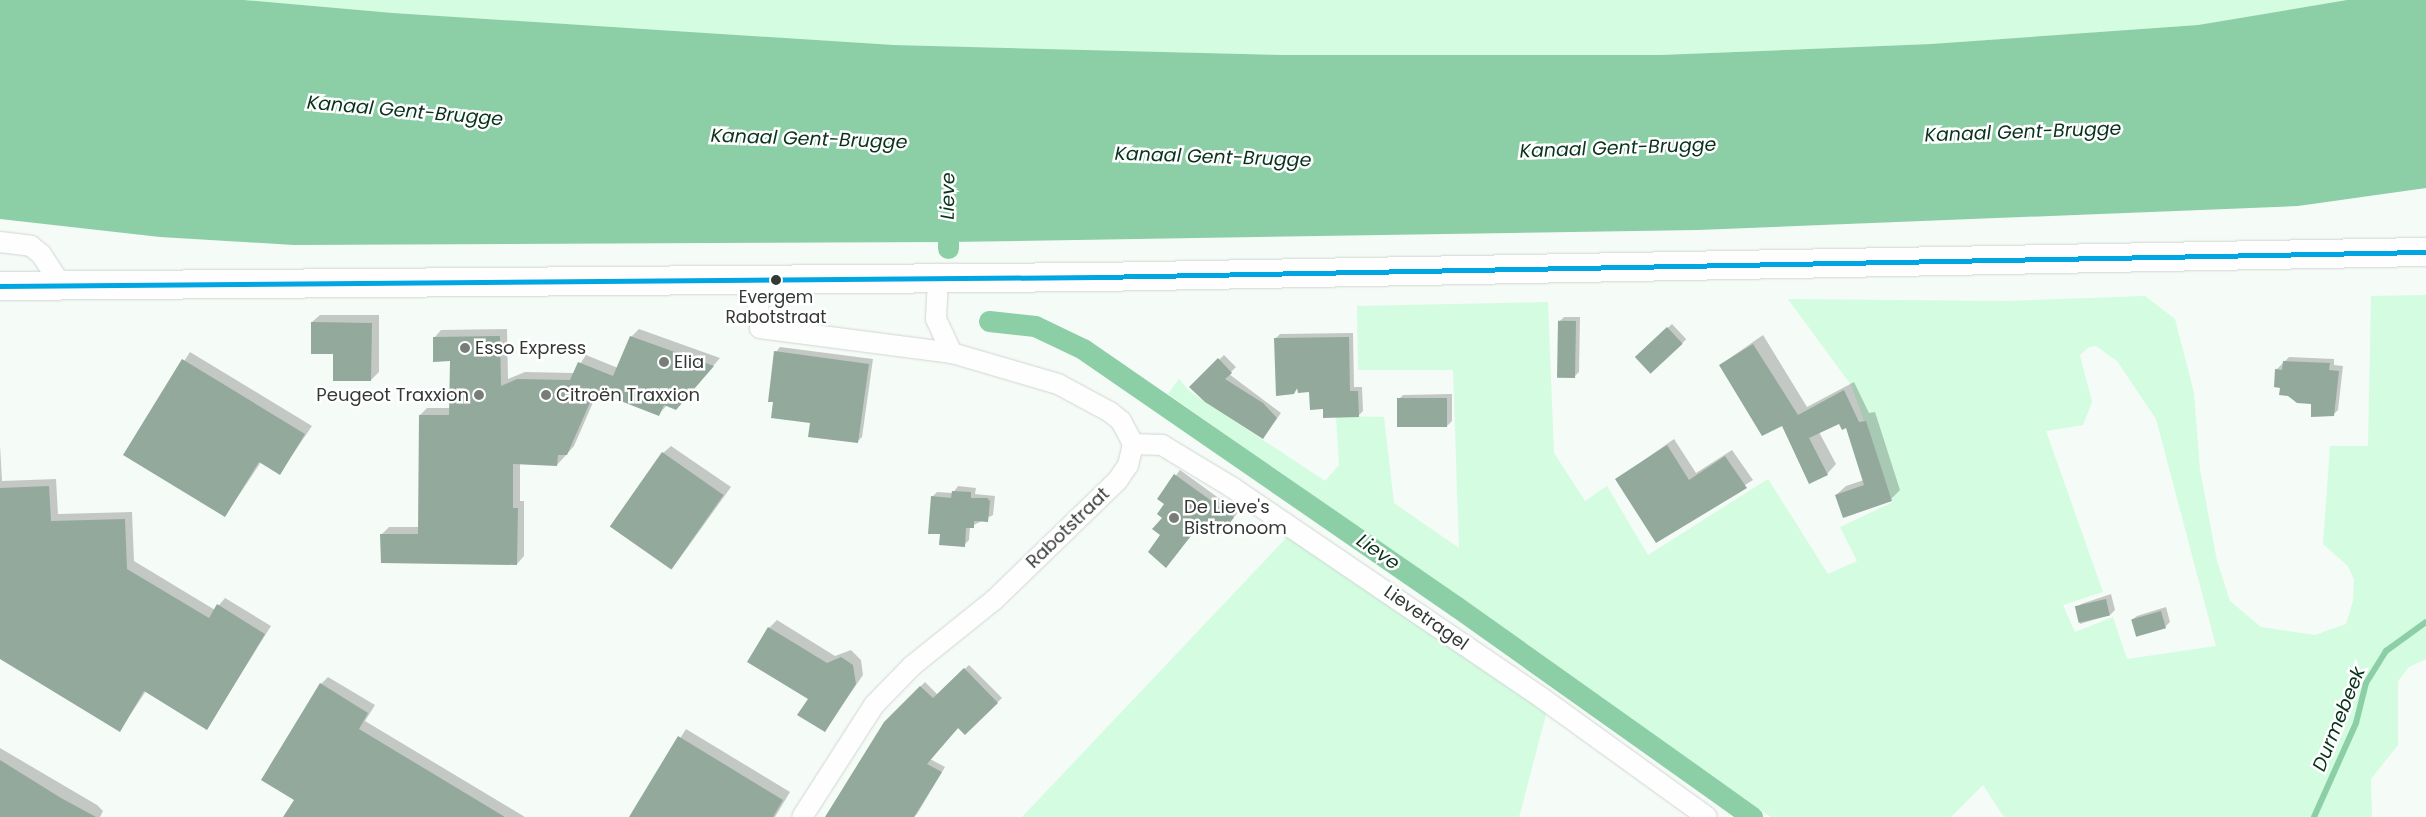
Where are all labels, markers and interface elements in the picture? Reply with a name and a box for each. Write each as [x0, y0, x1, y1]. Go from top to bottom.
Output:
water label: Kanaal Gent-Brugge [306, 91, 504, 131]
water label: Kanaal Gent-Brugge [1924, 117, 2122, 147]
water label: Kanaal Gent-Brugge [710, 124, 908, 154]
water label: Kanaal Gent-Brugge [1519, 133, 1717, 163]
water label: Kanaal Gent-Brugge [1114, 142, 1312, 172]
water label: Lieve [936, 172, 960, 220]
marker: Evergem Rabotstraat [771, 275, 781, 285]
place label: Evergem Rabotstraat [726, 288, 826, 328]
place label: Esso Express [475, 337, 586, 359]
marker: Esso Express [459, 342, 471, 354]
place label: Elia [674, 351, 704, 373]
marker: Elia [658, 356, 670, 368]
place label: Peugeot Traxxion [316, 384, 469, 406]
place label: Citroën Traxxion [556, 384, 700, 406]
marker: Peugeot Traxxion [473, 389, 485, 401]
marker: Citroën Traxxion [540, 389, 552, 401]
street label: Rabotstraat [1022, 483, 1114, 573]
place label: De Lieve's Bistronoom [1184, 497, 1287, 540]
marker: De Lieve's Bistronoom [1168, 512, 1180, 524]
water label: Lieve [1352, 529, 1404, 575]
street label: Lievetragel [1380, 581, 1472, 655]
water label: Durmebeek [2308, 664, 2370, 774]

